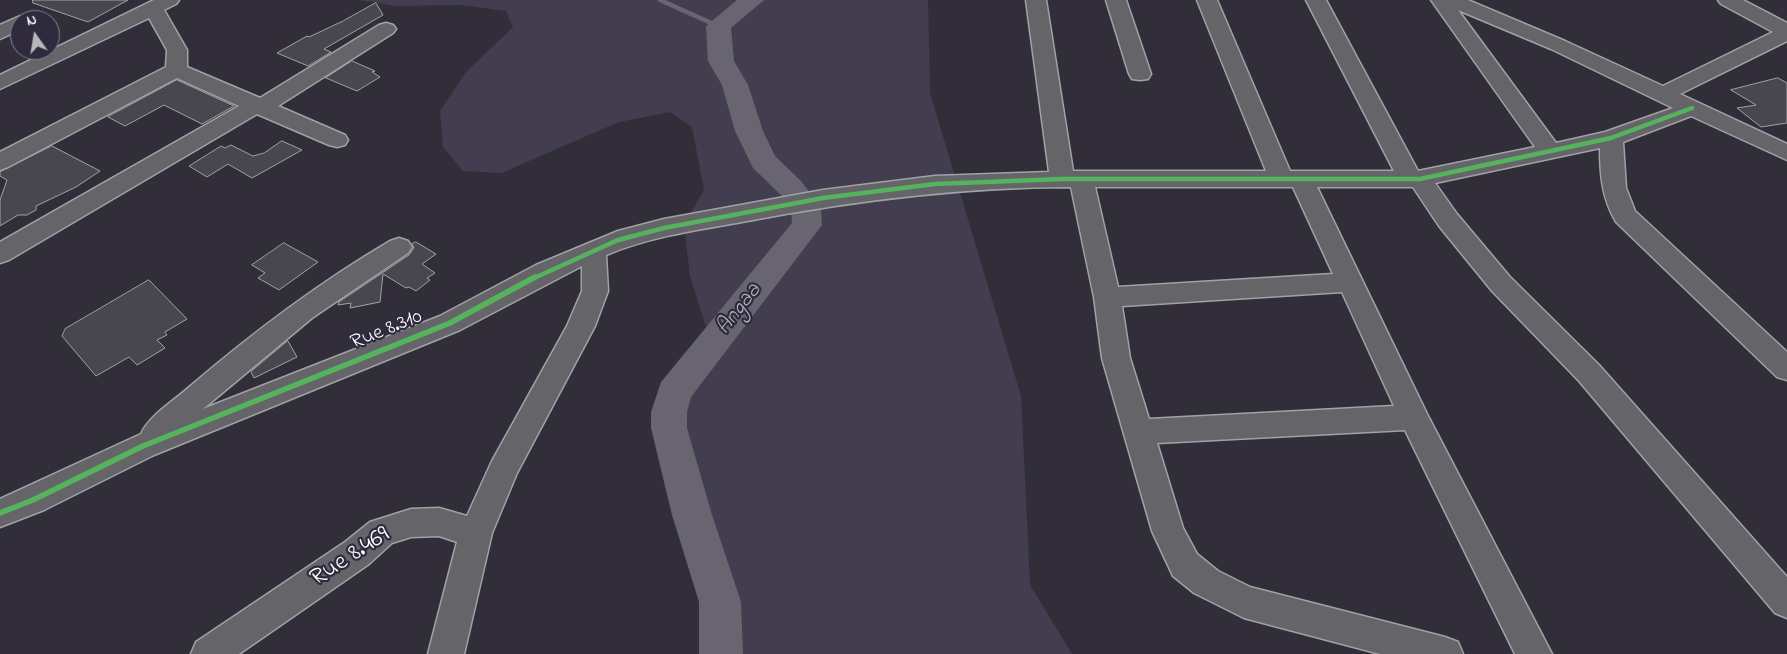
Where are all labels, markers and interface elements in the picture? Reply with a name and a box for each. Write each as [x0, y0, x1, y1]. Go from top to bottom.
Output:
north arrow [10, 10, 60, 60]
text: N [25, 10, 39, 32]
water label: Angaa [712, 279, 768, 341]
street label: Rue 8.310 [348, 305, 426, 357]
street label: Rue 8.469 [306, 521, 396, 595]

